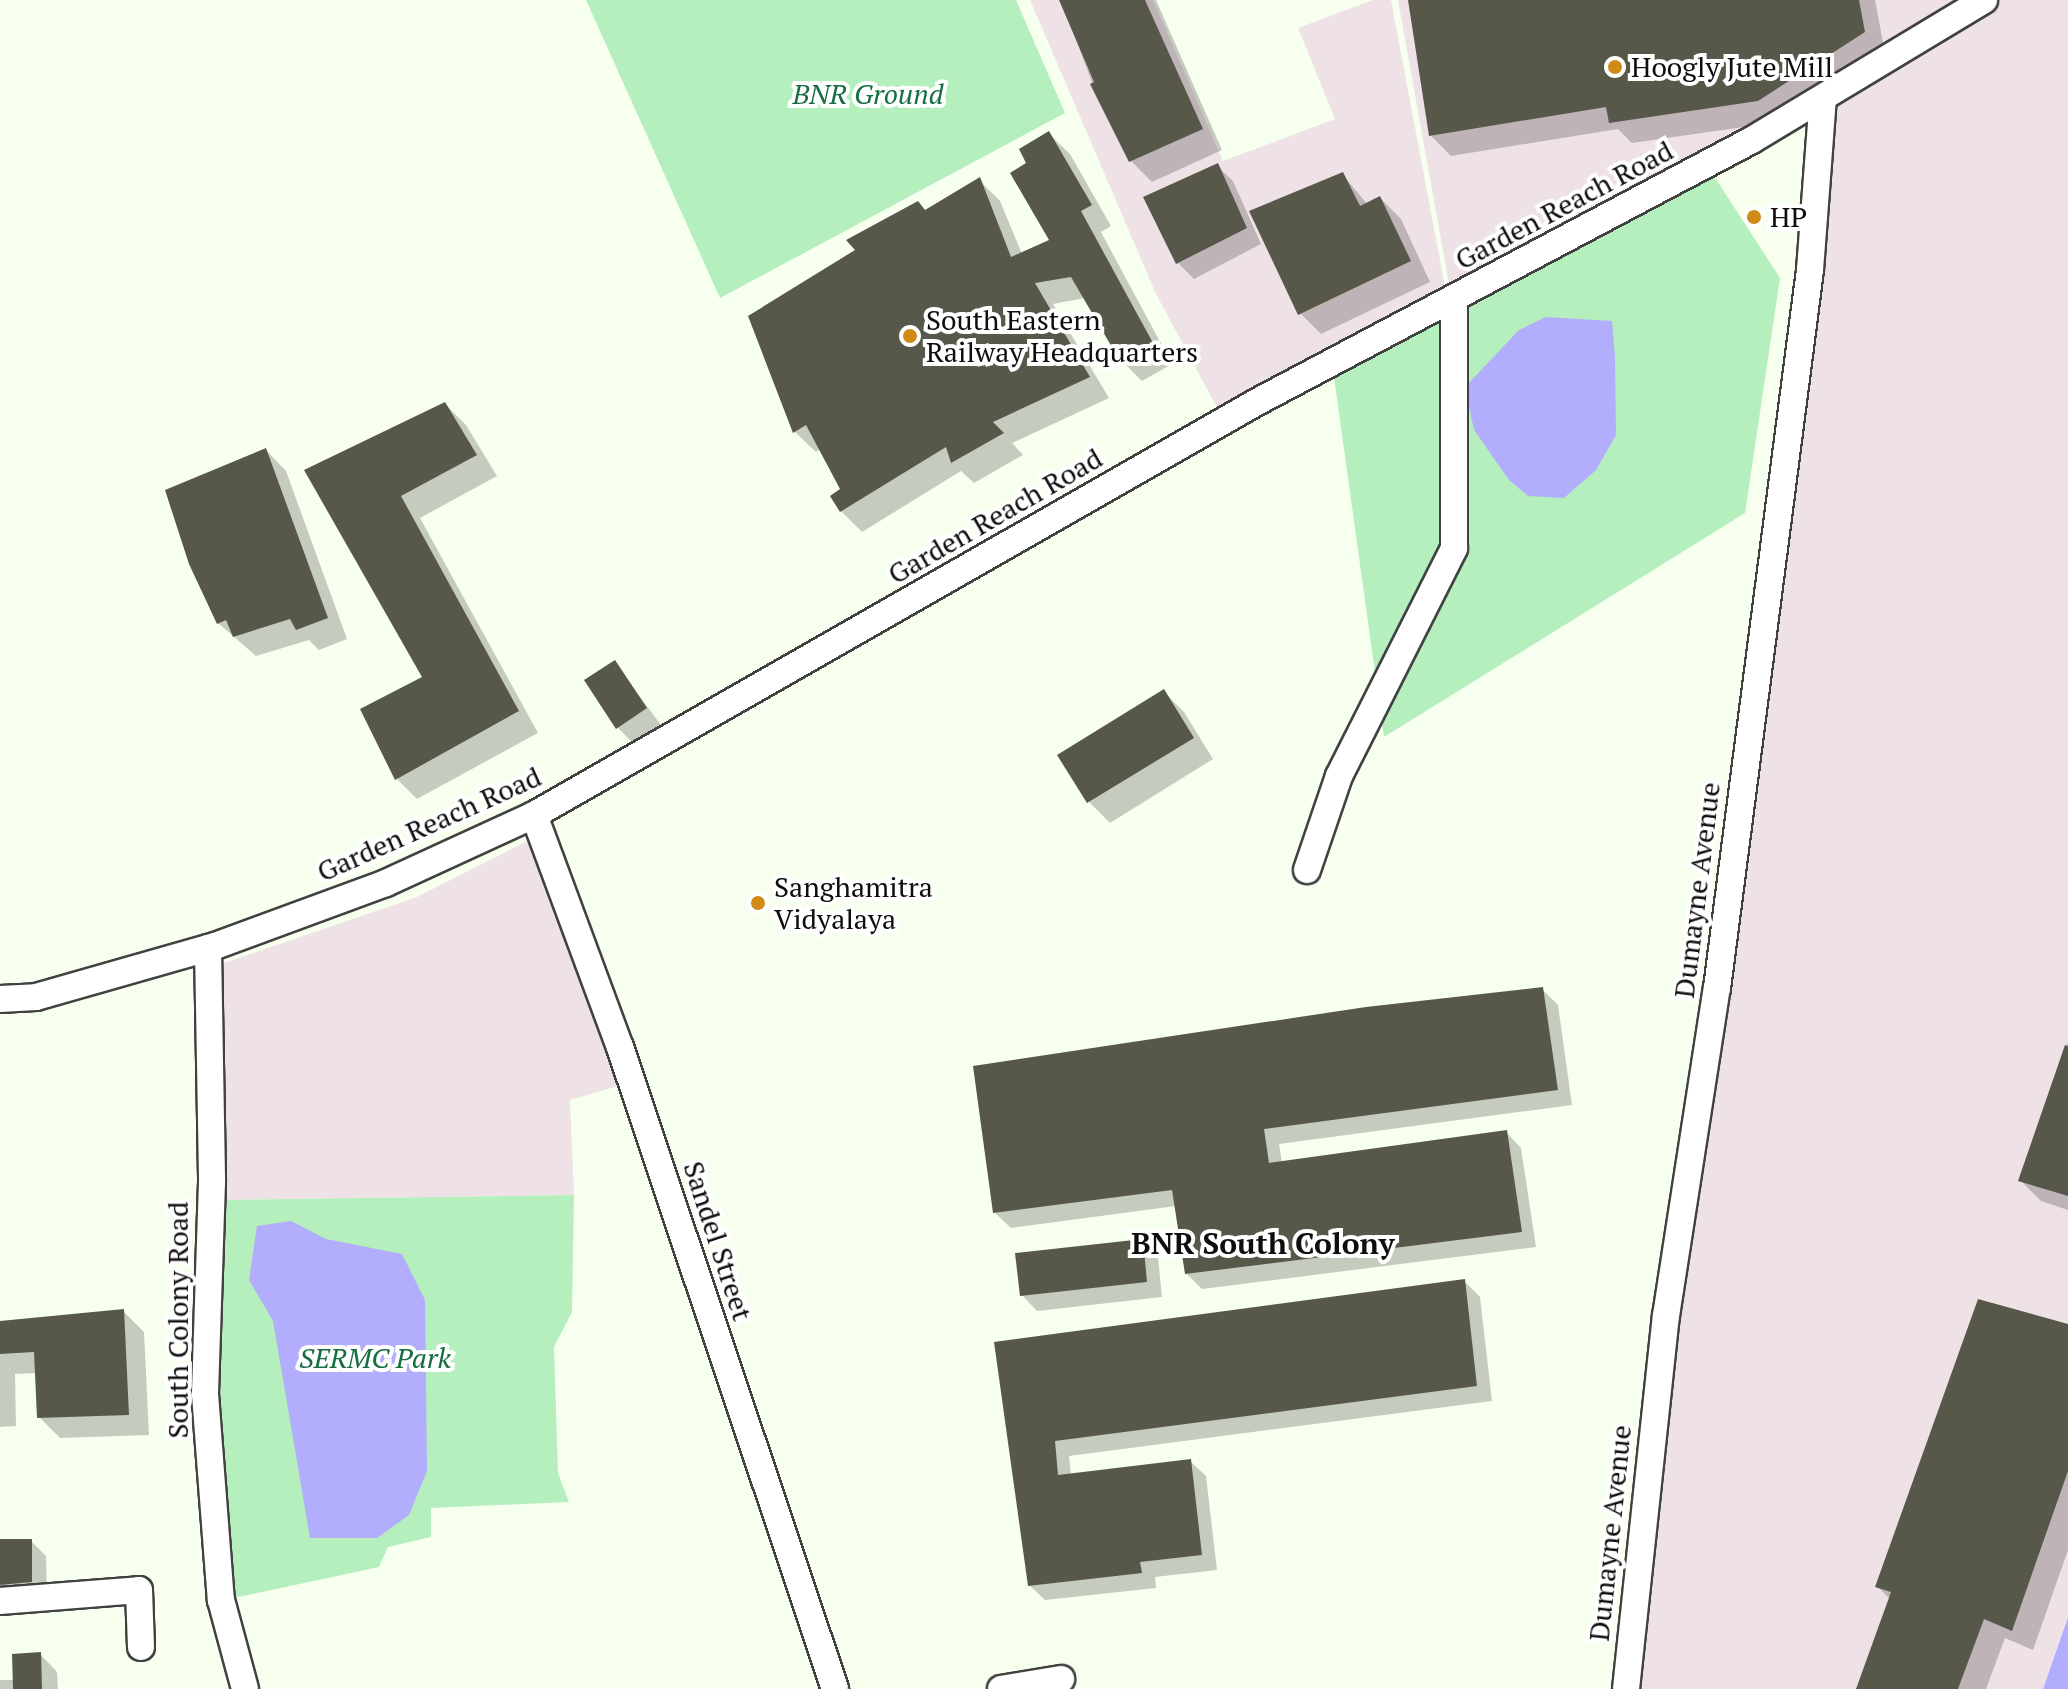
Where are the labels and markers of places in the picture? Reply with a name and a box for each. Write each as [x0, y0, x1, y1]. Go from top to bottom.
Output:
place label: Hoogly Jute Mill [1631, 50, 1833, 84]
marker: Hoogly Jute Mill [1606, 58, 1624, 76]
place label: HP [1770, 200, 1807, 234]
marker: HP [1745, 208, 1763, 226]
place label: South Eastern Railway Headquarters [926, 303, 1198, 369]
marker: South Eastern Railway Headquarters [901, 327, 919, 345]
place label: Sanghamitra Vidyalaya [774, 870, 933, 936]
marker: Sanghamitra Vidyalaya [749, 894, 767, 912]

